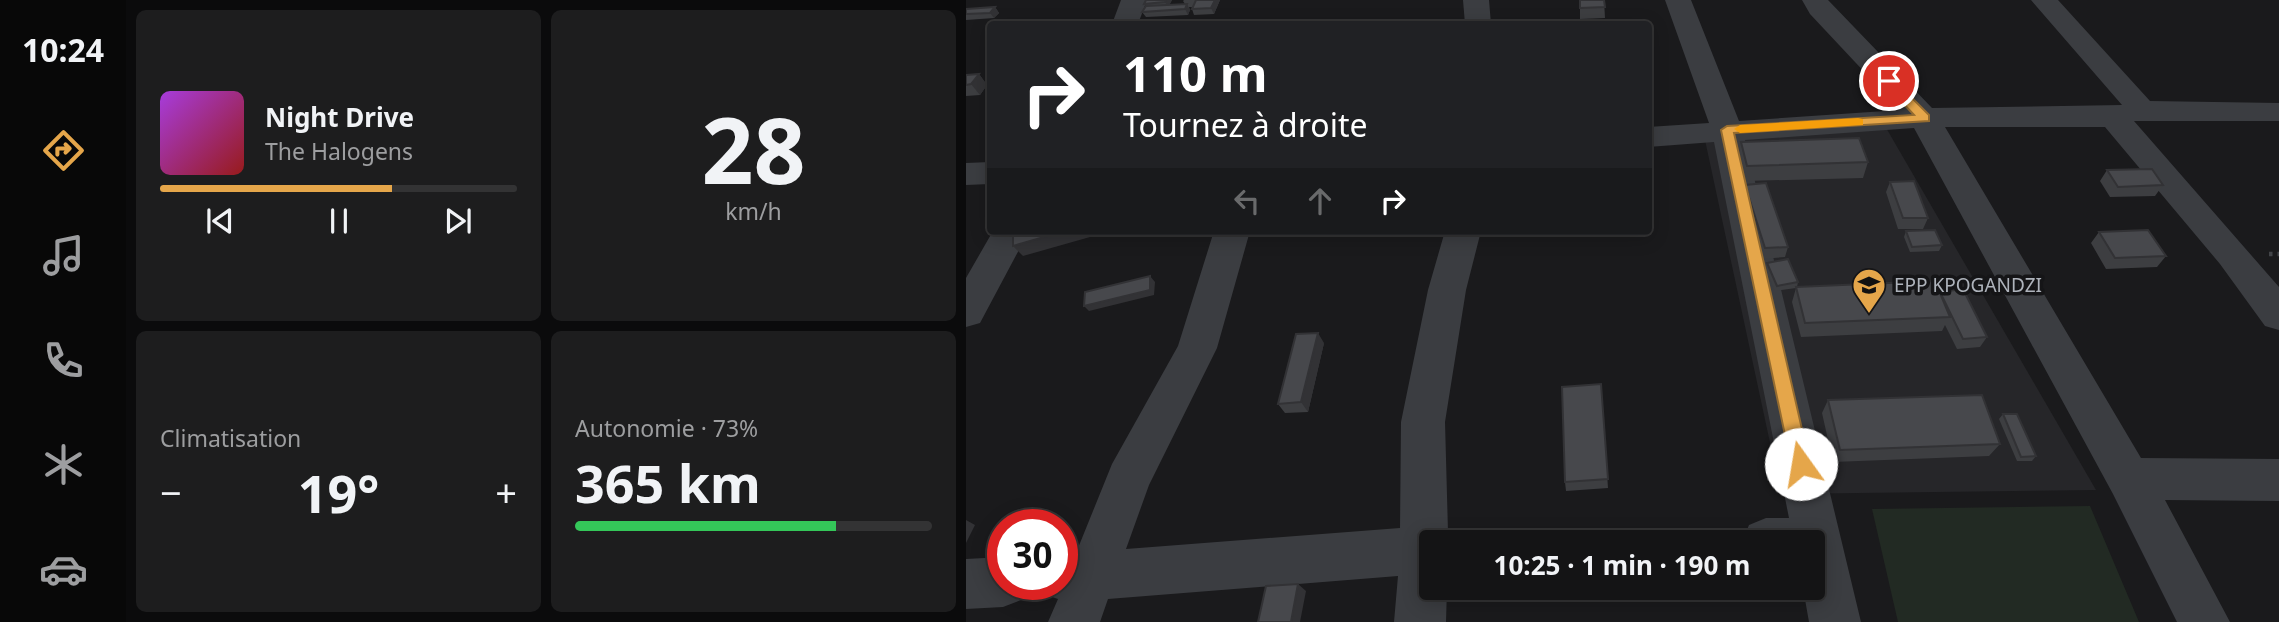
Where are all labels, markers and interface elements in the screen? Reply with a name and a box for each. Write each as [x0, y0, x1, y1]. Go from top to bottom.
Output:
text: 10:24 [22, 28, 104, 71]
text: 110 m [1123, 40, 1268, 106]
icon: right [1008, 49, 1099, 140]
pin [1859, 51, 1919, 111]
icon: arrive [1870, 62, 1908, 100]
text: 28 [701, 87, 806, 211]
text: Night Drive [265, 99, 414, 135]
text: Tournez à droite [1123, 103, 1368, 146]
icon: directions [39, 126, 88, 175]
text: The Halogens [265, 135, 413, 167]
icon: left [1228, 182, 1266, 220]
icon: ahead [1301, 182, 1339, 220]
icon: right [1374, 182, 1412, 220]
text: km/h [725, 195, 782, 227]
icon: previous [201, 202, 239, 240]
icon: pause [320, 202, 358, 240]
icon: next [439, 202, 477, 240]
icon: music [39, 231, 88, 280]
school or university icon: EPP KPOGANDZI [1850, 266, 1888, 315]
place label: EPP KPOGANDZI [1894, 272, 2042, 298]
icon: phone [39, 336, 88, 385]
text: Autonomie · 73% [575, 412, 758, 444]
text: Climatisation [160, 422, 301, 454]
position arrow [1764, 427, 1838, 501]
icon: climate [39, 440, 88, 489]
text: 365 km [575, 447, 761, 518]
text: 19° [298, 457, 379, 528]
text: − [160, 466, 182, 518]
text: + [495, 466, 517, 518]
speed limit sign: 30 [987, 509, 1078, 600]
icon: car [39, 545, 88, 594]
text: 10:25 · 1 min · 190 m [1494, 547, 1750, 583]

